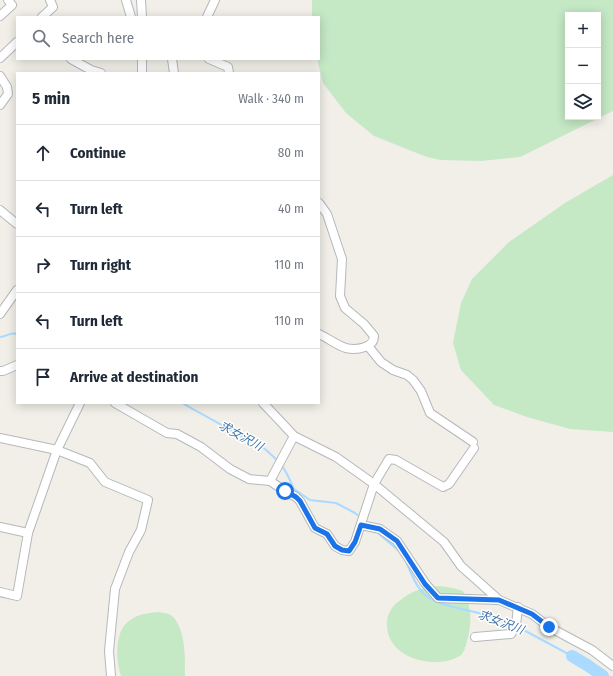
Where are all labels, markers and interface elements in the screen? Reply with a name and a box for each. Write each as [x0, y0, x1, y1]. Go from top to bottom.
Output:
map controls [565, 12, 601, 120]
button: + [565, 12, 601, 48]
search box [16, 16, 320, 60]
icon: search [30, 27, 52, 49]
text: Search here [62, 29, 134, 47]
button: − [565, 48, 601, 84]
button: layers [565, 84, 601, 120]
text: 5 min [32, 88, 70, 109]
text: Walk · 340 m [238, 91, 304, 106]
icon: ahead [32, 142, 54, 164]
text: Continue [70, 144, 126, 162]
text: 80 m [278, 145, 304, 160]
icon: left [32, 198, 54, 220]
text: Turn left [70, 200, 123, 218]
text: 40 m [278, 201, 304, 216]
icon: right [32, 254, 54, 276]
text: Turn right [70, 256, 131, 274]
text: 110 m [274, 257, 304, 272]
icon: left [32, 310, 54, 332]
text: Turn left [70, 312, 123, 330]
text: 110 m [274, 313, 304, 328]
icon: arrive [32, 366, 54, 388]
text: Arrive at destination [70, 368, 198, 386]
water label: 求女沢川 [217, 418, 267, 455]
route start [276, 482, 294, 500]
water label: 求女沢川 [476, 607, 528, 638]
route end [540, 618, 558, 636]

